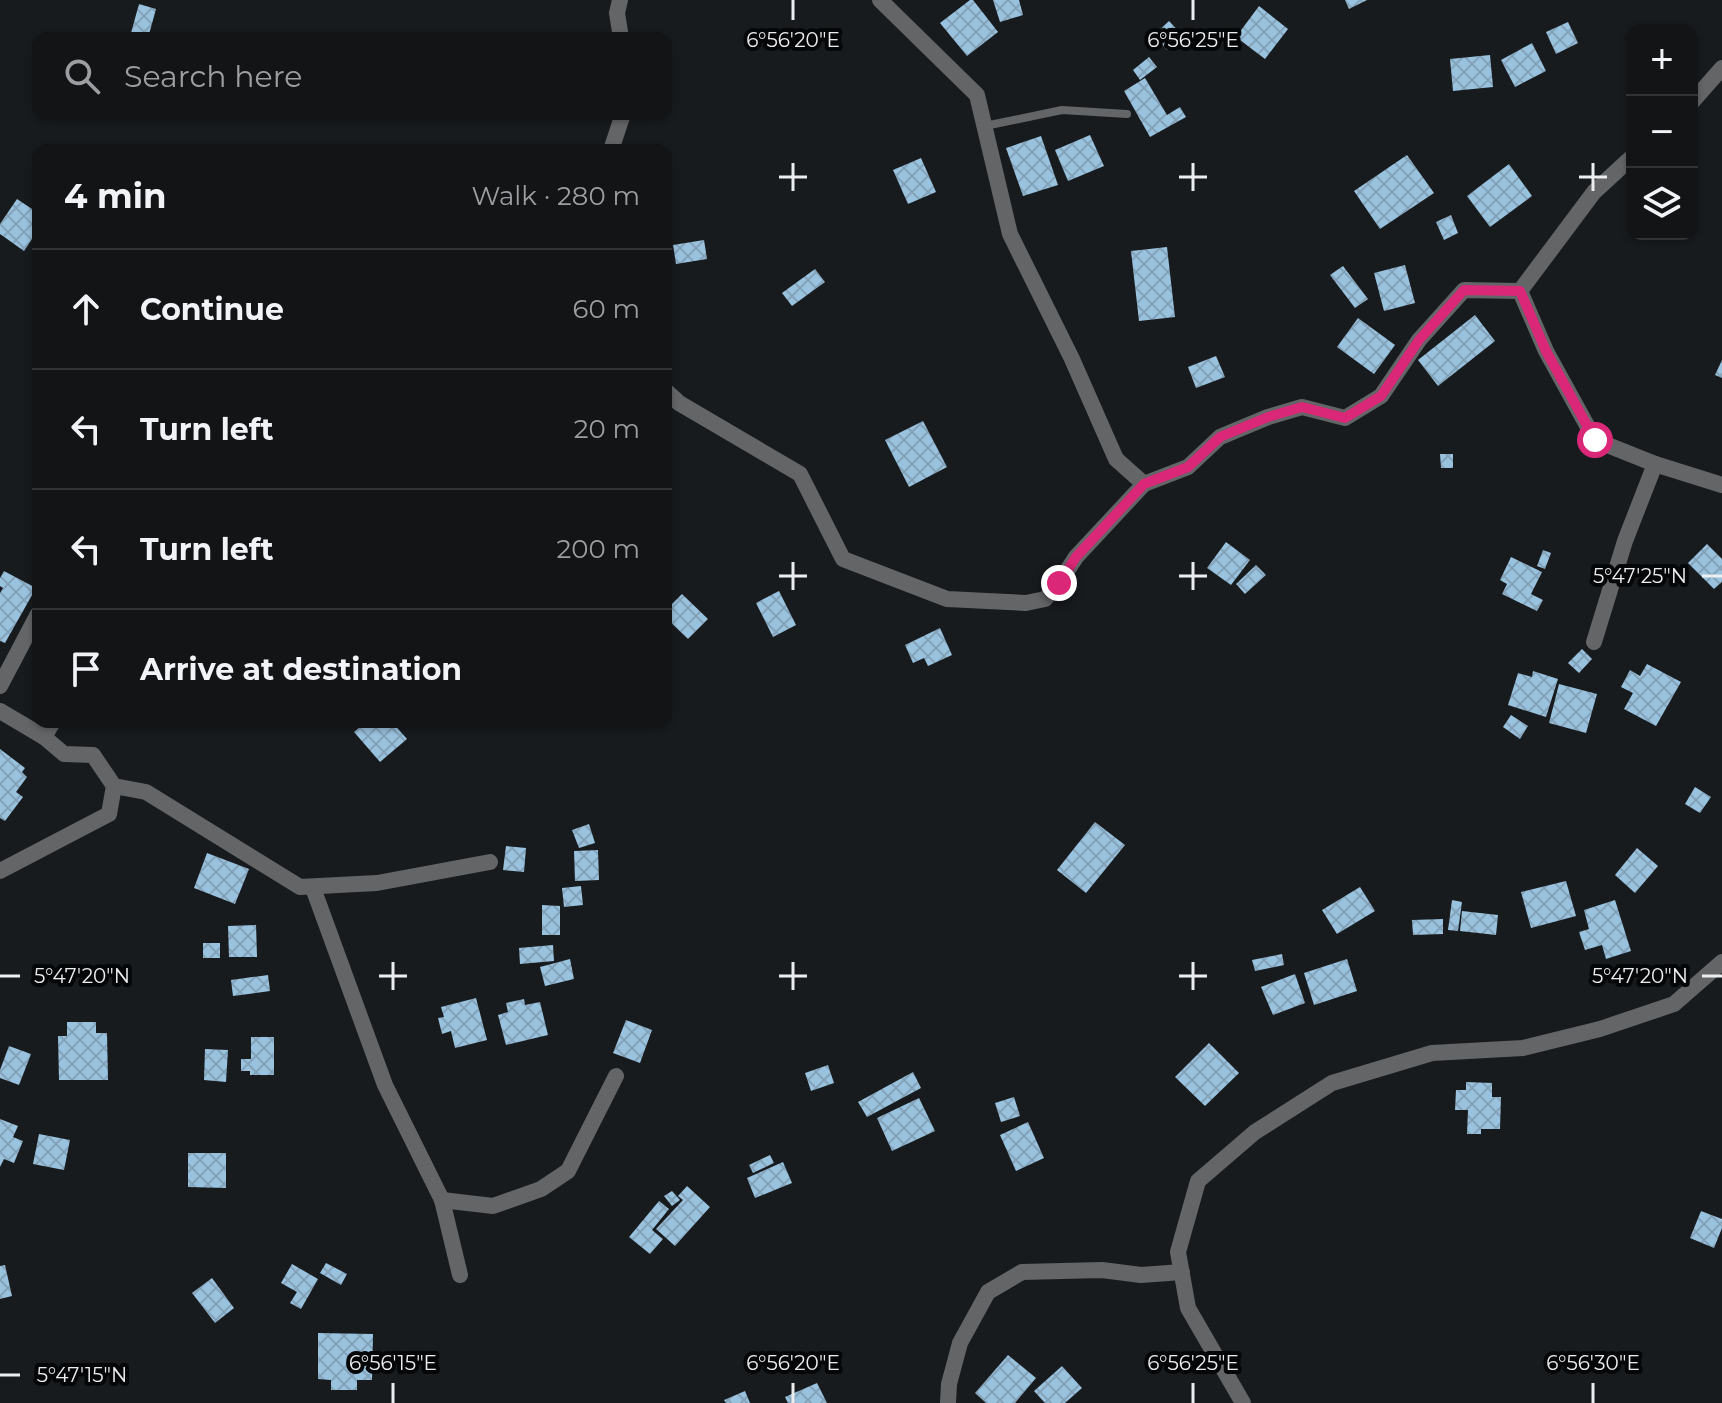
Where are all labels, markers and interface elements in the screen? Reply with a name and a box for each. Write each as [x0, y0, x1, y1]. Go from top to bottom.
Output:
map controls [1626, 24, 1698, 240]
button: + [1626, 24, 1698, 96]
text: 6°56'20"E [746, 28, 840, 52]
text: 6°56'25"E [1147, 28, 1239, 52]
search box [32, 32, 672, 120]
icon: search [60, 54, 104, 98]
text: Search here [124, 58, 302, 95]
button: − [1626, 96, 1698, 168]
button: layers [1626, 168, 1698, 240]
text: 4 min [64, 175, 166, 217]
text: Walk · 280 m [472, 180, 640, 212]
icon: ahead [64, 287, 108, 331]
text: Continue [140, 291, 284, 328]
text: 60 m [573, 293, 640, 325]
icon: left [64, 407, 108, 451]
text: Turn left [140, 411, 273, 448]
text: 20 m [574, 413, 640, 445]
route start [1577, 422, 1613, 458]
icon: left [64, 527, 108, 571]
text: Turn left [140, 531, 273, 568]
text: 200 m [556, 533, 640, 565]
text: 5°47'25"N [1593, 564, 1687, 588]
route end [1041, 565, 1077, 601]
icon: arrive [64, 647, 108, 691]
text: Arrive at destination [140, 651, 462, 688]
text: 5°47'20"N [34, 964, 130, 988]
text: 5°47'20"N [1592, 964, 1688, 988]
text: 6°56'15"E [349, 1351, 437, 1375]
text: 6°56'20"E [746, 1351, 840, 1375]
text: 6°56'25"E [1147, 1351, 1239, 1375]
text: 6°56'30"E [1546, 1351, 1640, 1375]
text: 5°47'15"N [37, 1363, 127, 1387]

